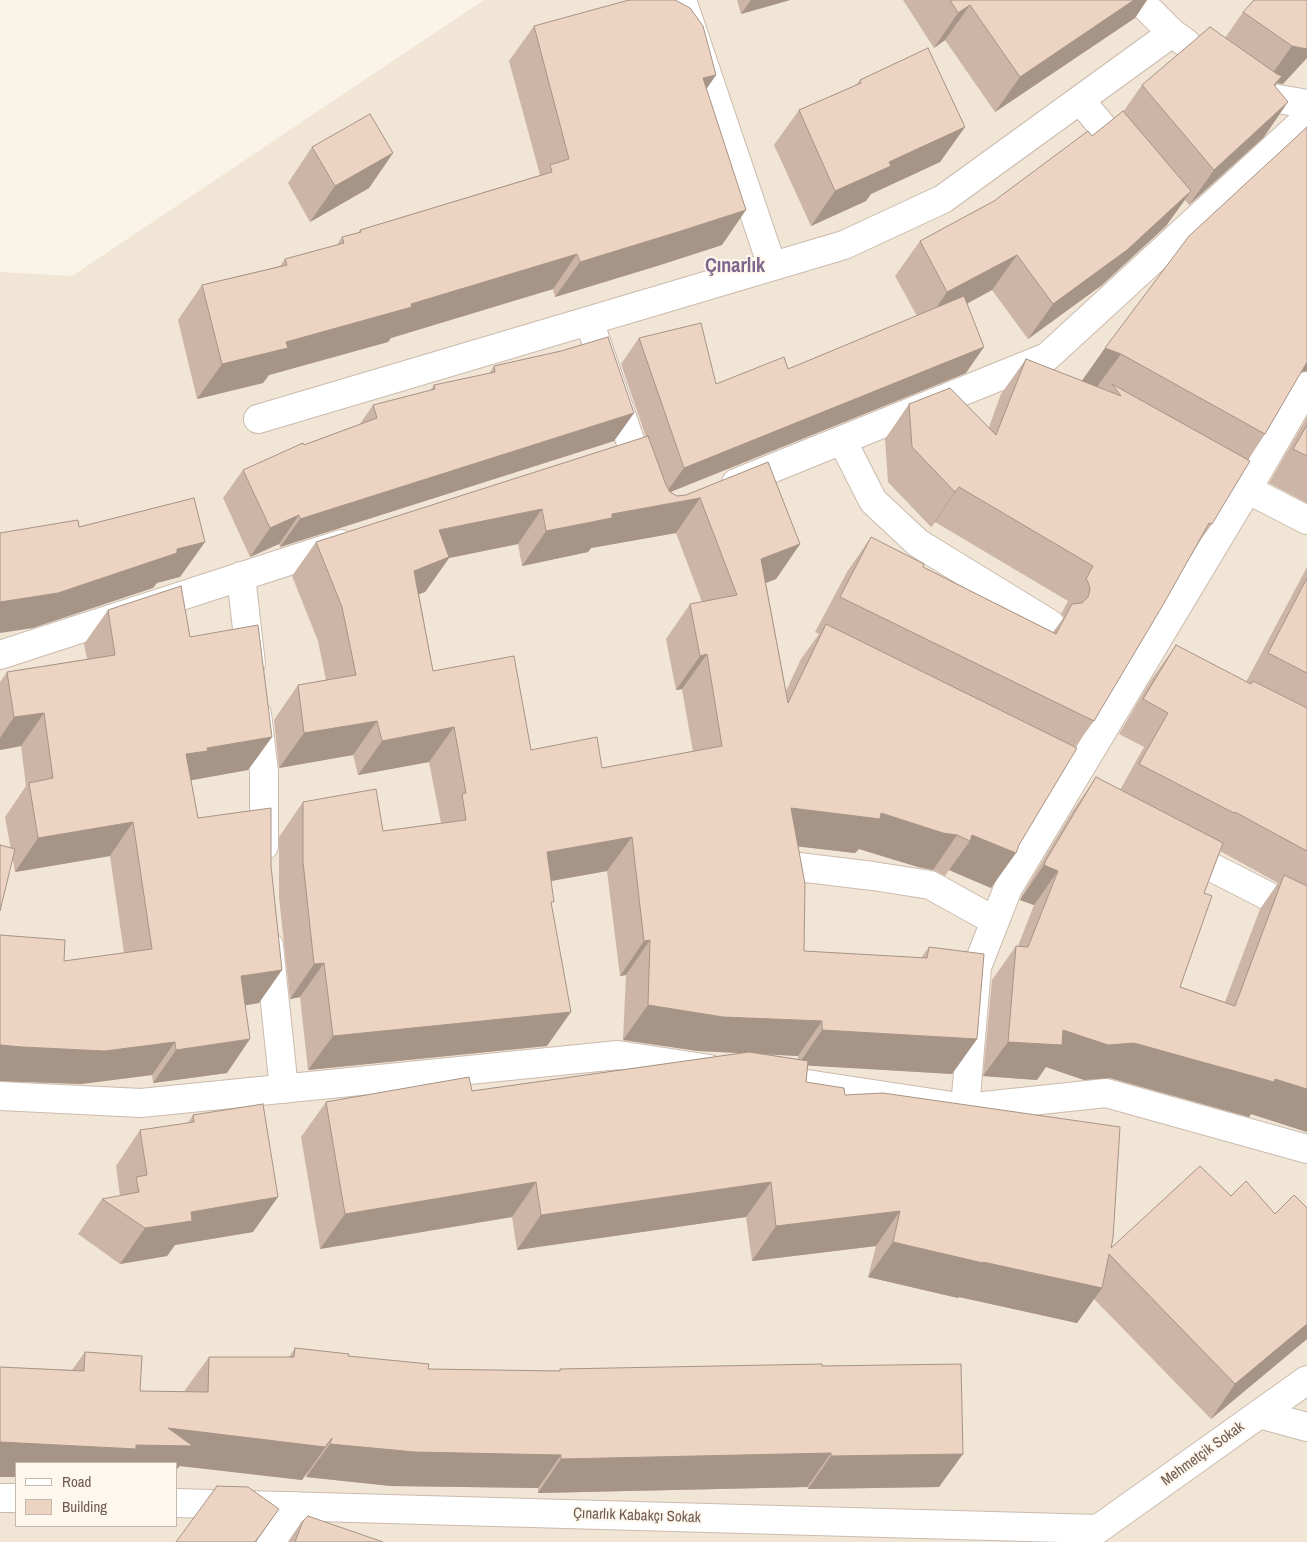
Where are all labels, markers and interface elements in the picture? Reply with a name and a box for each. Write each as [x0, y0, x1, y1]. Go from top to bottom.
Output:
district label: Çınarlık [705, 255, 765, 279]
street label: Mehmetçik Sokak [1158, 1418, 1248, 1490]
legend [15, 1462, 178, 1527]
text: Road [62, 1471, 91, 1492]
text: Building [62, 1496, 107, 1517]
street label: Çınarlık Kabakçı Sokak [573, 1505, 701, 1527]

